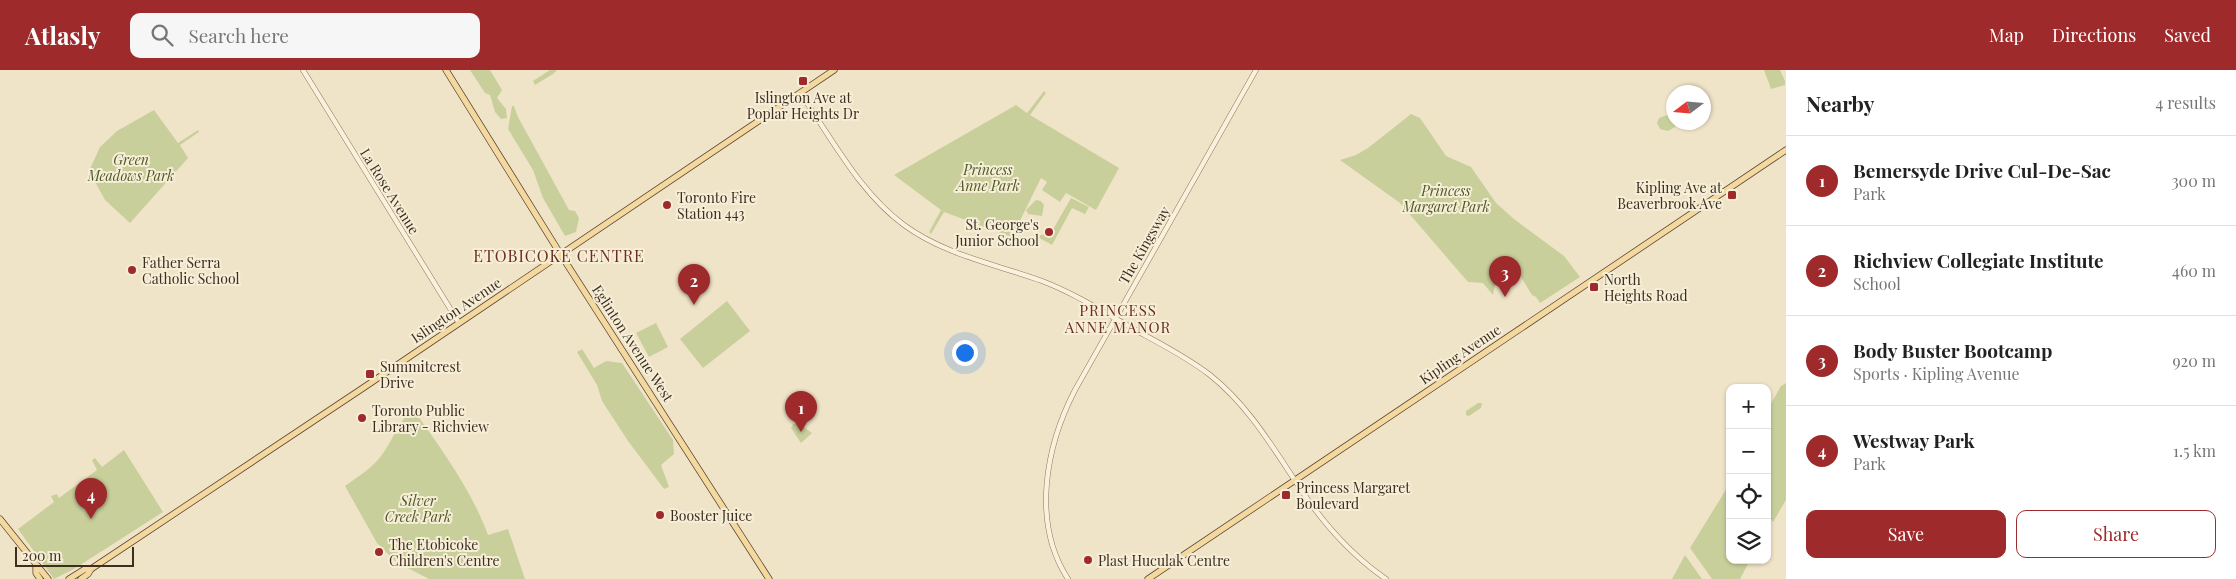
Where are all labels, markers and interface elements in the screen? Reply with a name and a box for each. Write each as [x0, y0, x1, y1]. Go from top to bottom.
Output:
search box [130, 13, 480, 58]
text: Atlasly [25, 19, 100, 51]
icon: search [148, 21, 176, 49]
text: Search here [188, 22, 289, 48]
text: Map [1989, 23, 2024, 47]
text: Directions [2052, 23, 2136, 47]
text: Saved [2164, 23, 2211, 47]
marker: Islington Ave at Poplar Heights Dr [797, 75, 809, 87]
north arrow [1666, 85, 1711, 130]
place label: Islington Ave at Poplar Heights Dr [747, 88, 860, 123]
text: Nearby [1806, 89, 1875, 117]
text: 4 results [2155, 92, 2216, 113]
street label: La Rose Avenue [356, 144, 424, 238]
park label: Green Meadows Park [87, 150, 174, 185]
text: Bemersyde Drive Cul-De-Sac [1853, 157, 2111, 183]
park label: Princess Anne Park [954, 160, 1020, 195]
text: 1 [1819, 170, 1825, 191]
text: 300 m [2171, 170, 2216, 191]
place label: Kipling Ave at Beaverbrook Ave [1617, 178, 1723, 213]
park label: Princess Margaret Park [1401, 181, 1490, 216]
text: Park [1853, 183, 1886, 204]
place label: Toronto Fire Station 443 [677, 188, 756, 223]
marker: Kipling Ave at Beaverbrook Ave [1726, 189, 1738, 201]
marker: Toronto Fire Station 443 [661, 199, 673, 211]
street label: The Kingsway [1114, 203, 1174, 287]
place label: St. George's Junior School [954, 215, 1039, 250]
marker: St. George's Junior School [1043, 226, 1055, 238]
district label: ETOBICOKE CENTRE [473, 245, 645, 266]
text: Richview Collegiate Institute [1853, 247, 2104, 273]
place label: Father Serra Catholic School [142, 253, 240, 288]
pin: 3 [1489, 256, 1521, 297]
text: 2 [1818, 260, 1826, 281]
text: 460 m [2172, 260, 2216, 281]
marker: Father Serra Catholic School [126, 264, 138, 276]
pin: 2 [678, 264, 710, 305]
place label: North Heights Road [1604, 270, 1688, 305]
street label: Islington Avenue [407, 273, 505, 347]
text: School [1853, 273, 1901, 294]
street label: Eglinton Avenue West [588, 281, 678, 406]
marker: North Heights Road [1588, 281, 1600, 293]
district label: PRINCESS ANNE MANOR [1064, 300, 1171, 337]
street label: Kipling Avenue [1416, 320, 1504, 388]
text: Body Buster Bootcamp [1853, 337, 2052, 363]
your location [952, 340, 978, 366]
text: 3 [1818, 350, 1826, 371]
text: 920 m [2172, 350, 2216, 371]
place label: Summitcrest Drive [380, 357, 462, 392]
text: Sports · Kipling Avenue [1853, 363, 2020, 384]
marker: Summitcrest Drive [364, 368, 376, 380]
map controls [1726, 384, 1771, 564]
button: + [1726, 384, 1771, 429]
pin: 1 [785, 391, 817, 432]
place label: Toronto Public Library - Richview [372, 401, 489, 436]
marker: Toronto Public Library - Richview [356, 412, 368, 424]
text: Westway Park [1853, 427, 1975, 453]
button: − [1726, 429, 1771, 474]
text: 4 [1818, 440, 1826, 461]
text: 1.5 km [2173, 440, 2216, 461]
text: Park [1853, 453, 1886, 474]
button: locate [1726, 474, 1771, 519]
pin: 4 [75, 478, 107, 519]
place label: Princess Margaret Boulevard [1296, 478, 1411, 513]
marker: Princess Margaret Boulevard [1280, 489, 1292, 501]
park label: Silver Creek Park [385, 491, 451, 526]
place label: Booster Juice [670, 506, 752, 525]
marker: Booster Juice [654, 509, 666, 521]
button: Save [1806, 510, 2006, 558]
button: Share [2016, 510, 2216, 558]
button: layers [1726, 519, 1771, 564]
place label: The Etobicoke Children's Centre [389, 535, 500, 570]
scale bar [15, 544, 134, 567]
text: 200 m [22, 546, 61, 565]
marker: The Etobicoke Children's Centre [373, 546, 385, 558]
place label: Plast Huculak Centre [1098, 551, 1230, 570]
marker: Plast Huculak Centre [1082, 554, 1094, 566]

